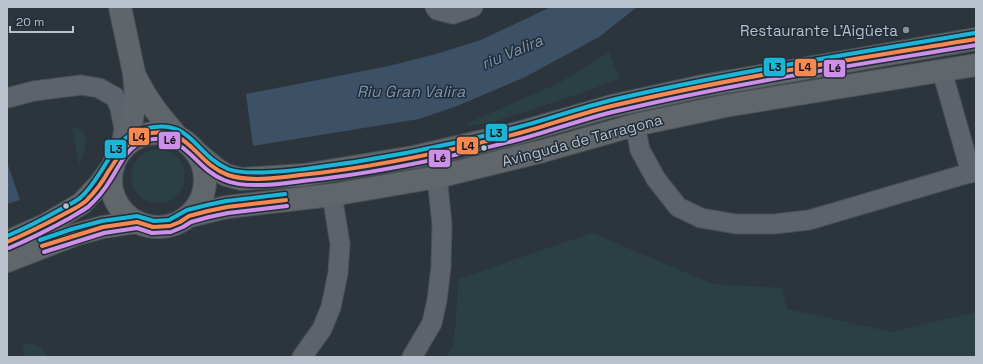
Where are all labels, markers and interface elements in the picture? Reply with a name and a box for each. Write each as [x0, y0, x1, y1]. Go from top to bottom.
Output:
scale bar [10, 8, 73, 34]
text: 20 m [16, 14, 44, 30]
place label: Restaurante L'Aigüeta [740, 21, 898, 40]
marker: Restaurante L'Aigüeta [901, 25, 911, 35]
water label: riu Valira [478, 29, 547, 74]
line badge: L3 [763, 57, 786, 77]
line badge: L4 [794, 58, 817, 77]
line badge: Lé [823, 59, 846, 78]
text: L3 [769, 60, 782, 74]
text: L4 [799, 60, 811, 74]
text: Lé [829, 61, 841, 75]
water label: Riu Gran Valira [357, 81, 466, 102]
street label: Avinguda de Tarragona [500, 109, 665, 171]
line badge: L3 [485, 123, 508, 142]
text: L3 [490, 126, 503, 140]
line badge: L4 [128, 127, 150, 146]
text: L4 [133, 130, 145, 144]
line badge: Lé [158, 131, 181, 150]
text: Lé [164, 133, 176, 147]
line badge: L4 [456, 136, 479, 155]
line badge: L3 [104, 139, 127, 159]
text: L4 [462, 139, 474, 153]
text: L3 [110, 142, 123, 156]
unlabelled marker [479, 143, 489, 153]
line badge: Lé [428, 149, 451, 168]
text: Lé [434, 151, 446, 165]
unlabelled marker [61, 201, 71, 211]

